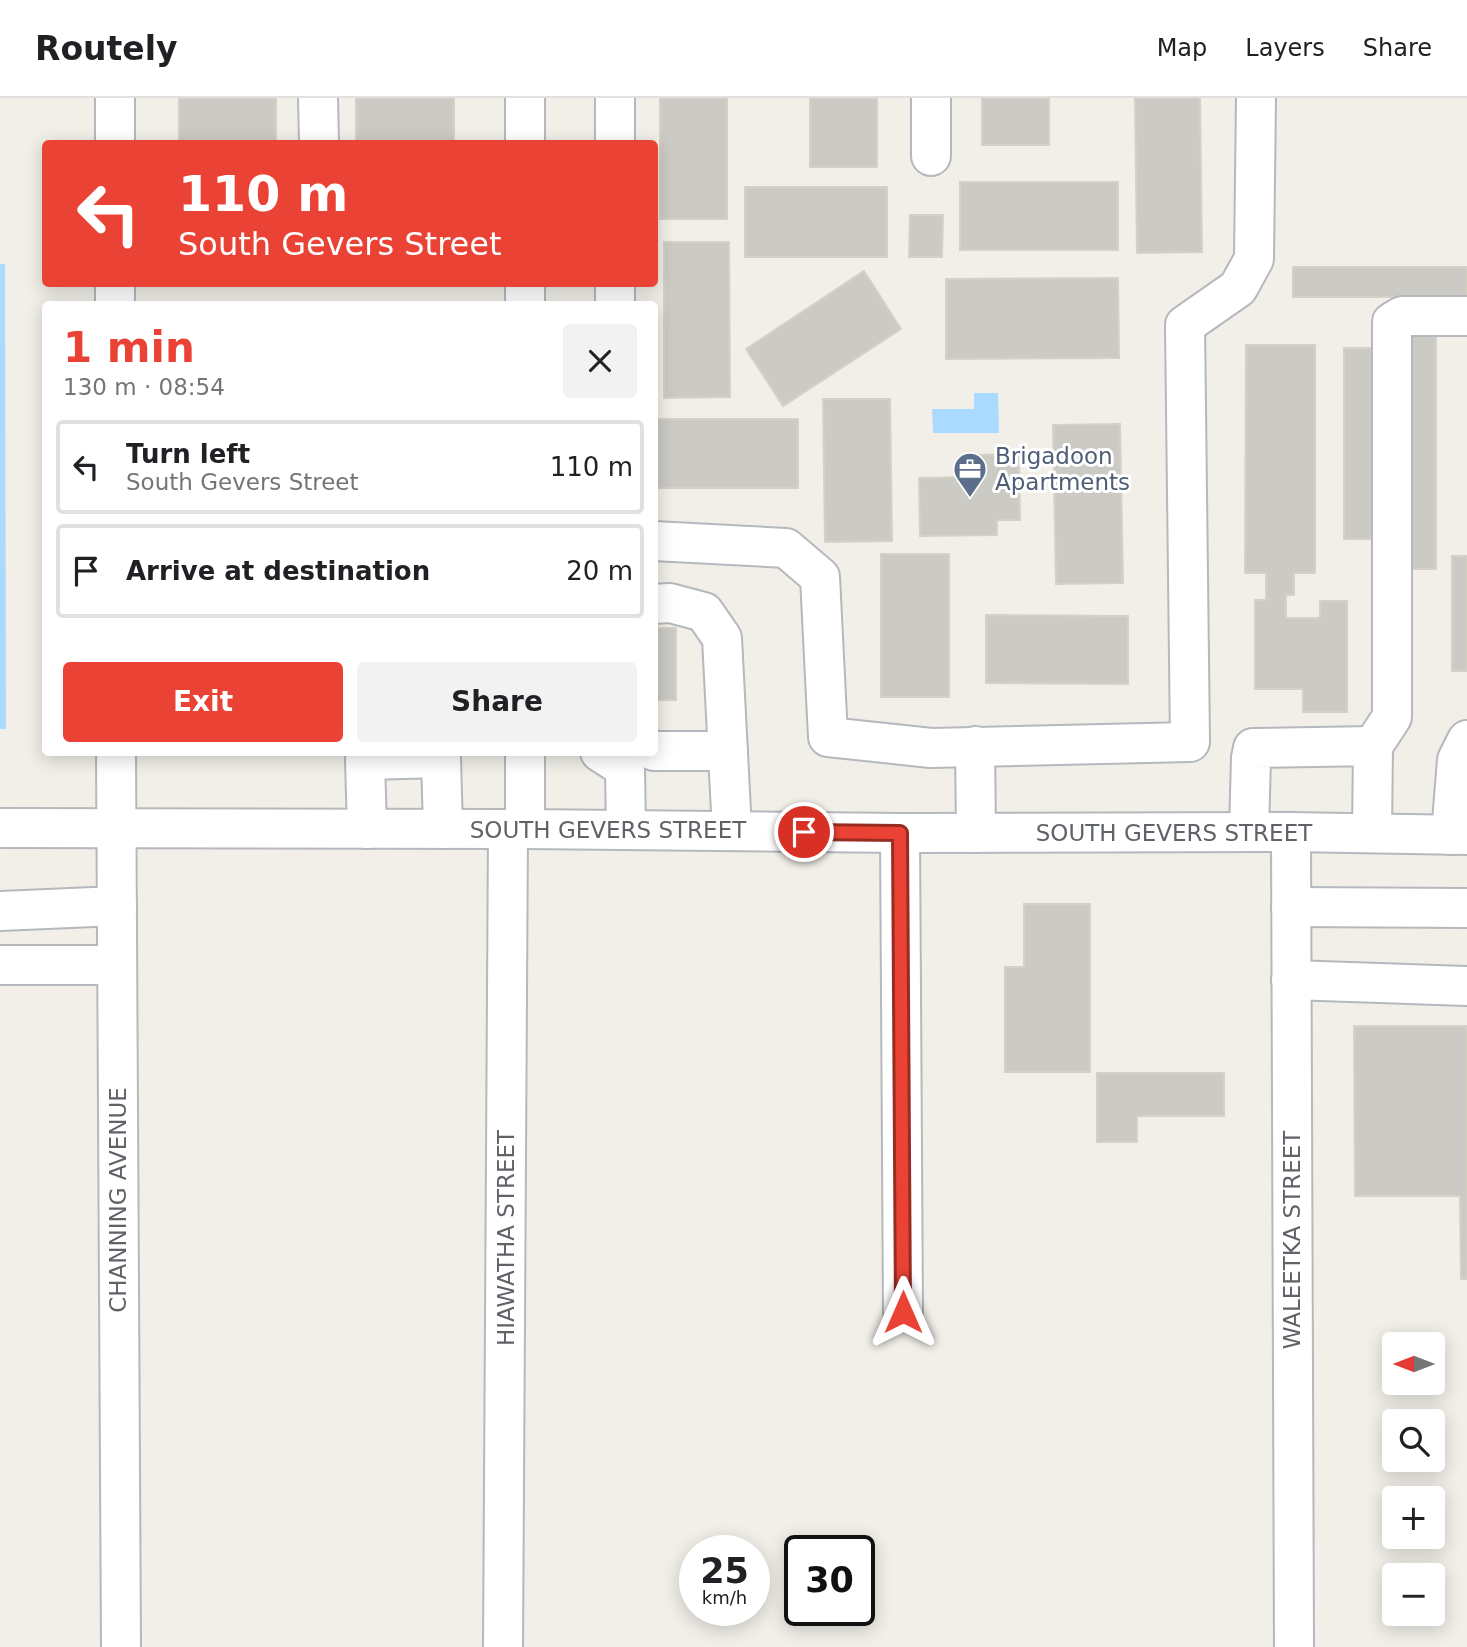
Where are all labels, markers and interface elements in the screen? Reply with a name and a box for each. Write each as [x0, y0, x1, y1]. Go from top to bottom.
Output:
text: Routely [35, 29, 178, 68]
text: Map [1157, 34, 1207, 62]
text: Layers [1245, 34, 1325, 62]
text: Share [1363, 34, 1432, 62]
text: 110 m [178, 166, 348, 223]
icon: left [63, 168, 154, 259]
text: South Gevers Street [178, 225, 502, 263]
text: 1 min [63, 323, 195, 372]
button: close [563, 324, 637, 398]
text: 130 m · 08:54 [63, 374, 225, 400]
text: Turn left [126, 439, 250, 469]
place label: Brigadoon Apartments [995, 443, 1130, 495]
icon: left [67, 448, 105, 486]
office icon: Brigadoon Apartments [951, 450, 989, 499]
text: 110 m [550, 452, 633, 482]
text: South Gevers Street [126, 469, 359, 495]
icon: arrive [67, 552, 105, 590]
text: Arrive at destination [126, 556, 430, 586]
text: 20 m [566, 556, 633, 586]
button: Exit [63, 662, 343, 742]
button: Share [357, 662, 637, 742]
pin [774, 802, 834, 862]
icon: arrive [785, 813, 823, 851]
street label: SOUTH GEVERS STREET [470, 817, 747, 843]
street label: SOUTH GEVERS STREET [1036, 820, 1313, 846]
street label: CHANNING AVENUE [105, 1087, 131, 1313]
street label: HIAWATHA STREET [493, 1129, 519, 1346]
street label: WALEETKA STREET [1279, 1130, 1305, 1349]
position arrow [866, 1275, 940, 1349]
north arrow [1382, 1332, 1446, 1395]
map controls [1382, 1332, 1445, 1626]
button: search [1382, 1409, 1445, 1472]
button: + [1382, 1486, 1445, 1549]
speed limit sign: 30 [784, 1535, 875, 1626]
text: 25 [700, 1551, 749, 1591]
button: − [1382, 1563, 1445, 1626]
text: km/h [702, 1587, 747, 1608]

